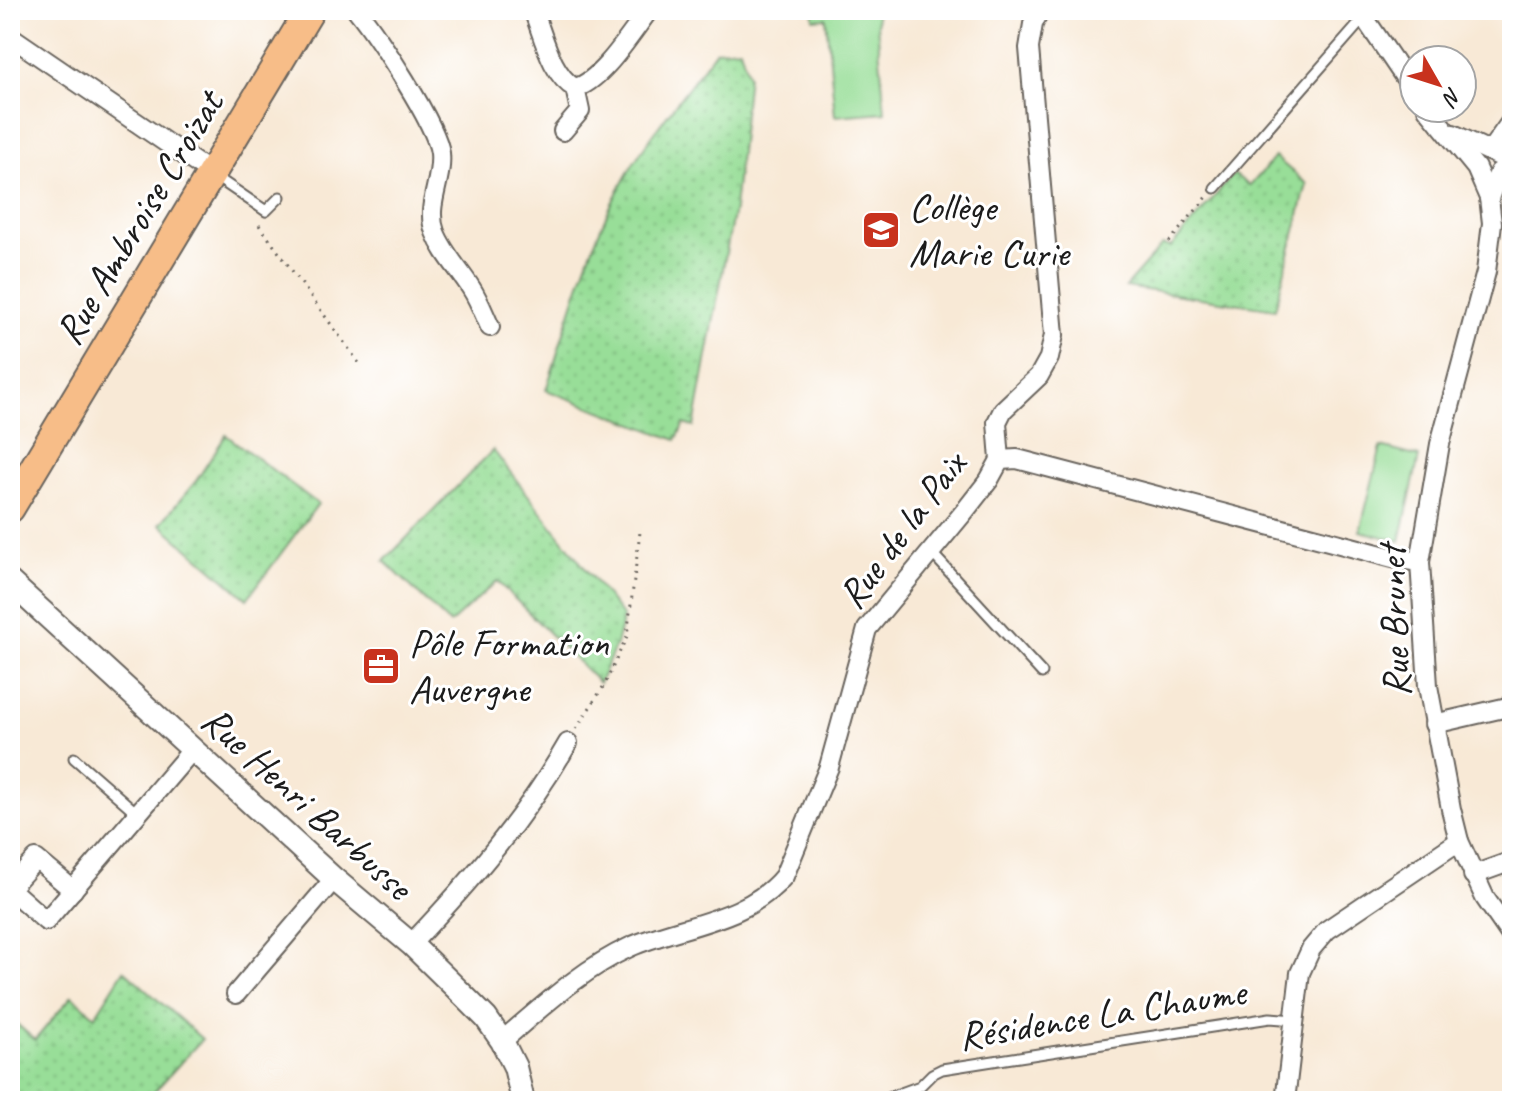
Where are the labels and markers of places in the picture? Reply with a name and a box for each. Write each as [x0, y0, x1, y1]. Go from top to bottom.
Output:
place label: Collège Marie Curie [909, 182, 1072, 278]
school or university icon: Collège Marie Curie [860, 209, 902, 251]
place label: Pôle Formation Auvergne [409, 618, 610, 714]
office icon: Pôle Formation Auvergne [360, 645, 402, 687]

